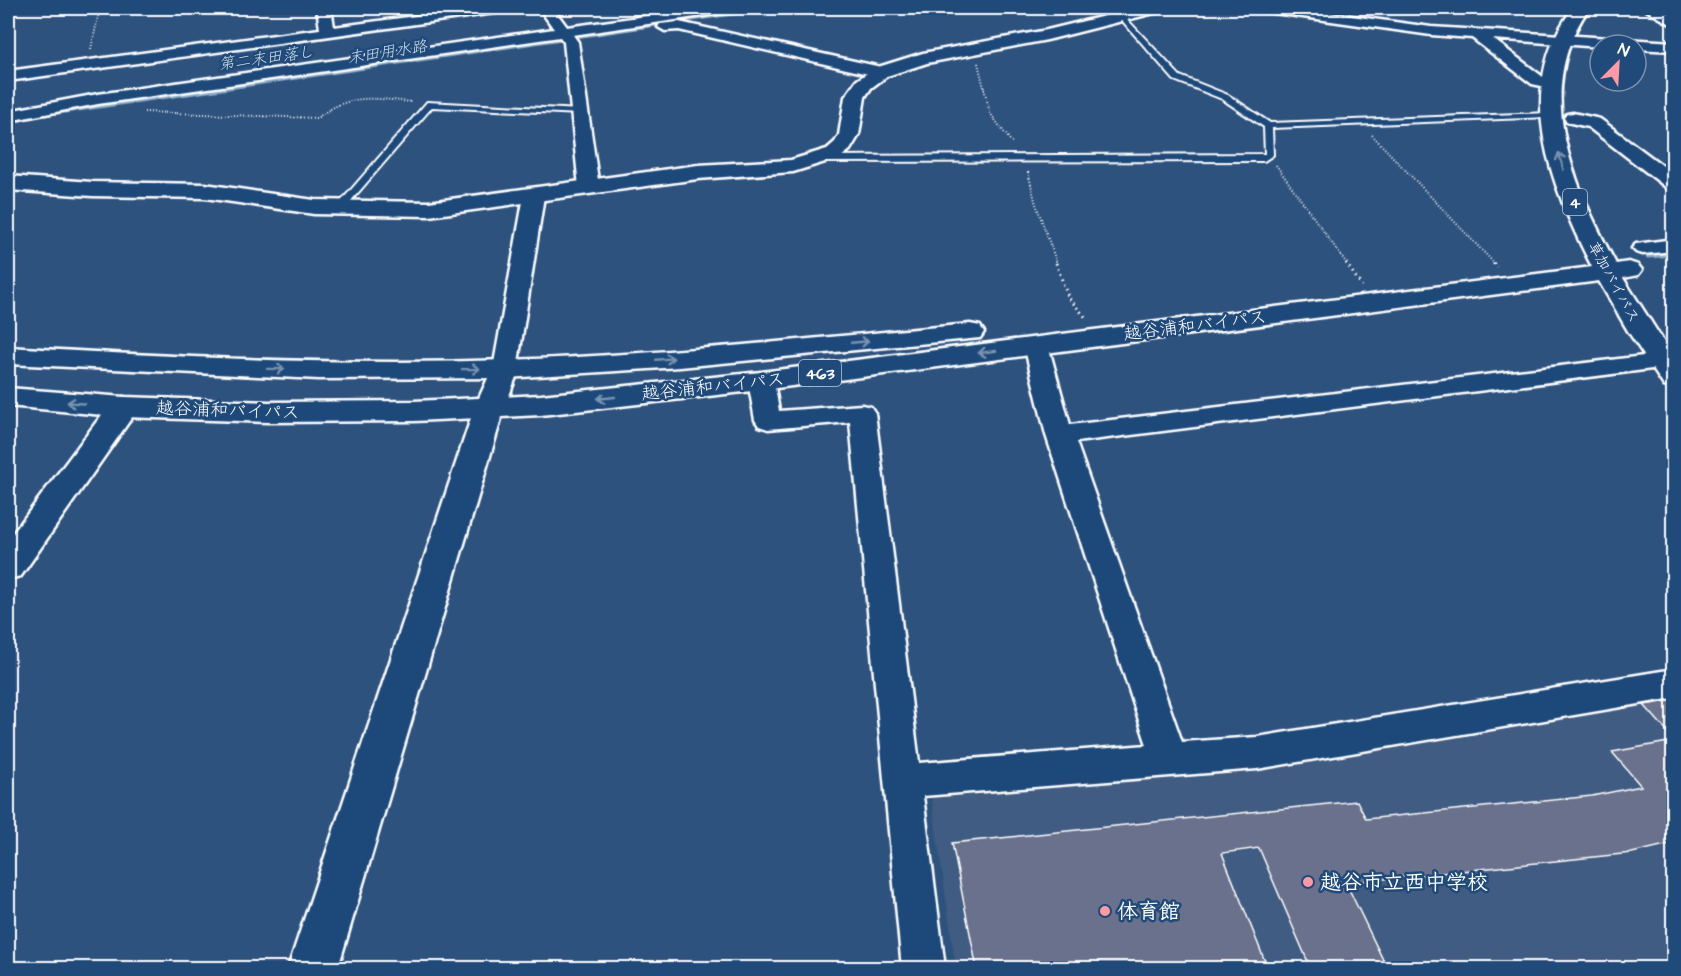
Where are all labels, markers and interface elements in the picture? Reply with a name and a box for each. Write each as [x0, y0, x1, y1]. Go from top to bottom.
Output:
north arrow [1588, 33, 1648, 93]
water label: 末田用水路 [346, 35, 429, 69]
text: N [1615, 38, 1633, 62]
water label: 第二末田落し [217, 40, 315, 76]
one-way arrow [1555, 152, 1566, 171]
road number: 4 [1563, 189, 1587, 215]
street label: 草加バイパス [1583, 238, 1644, 327]
street label: 越谷浦和バイパス [1122, 304, 1268, 347]
one-way arrow [849, 336, 869, 347]
one-way arrow [978, 346, 998, 357]
one-way arrow [655, 353, 675, 364]
road number: 463 [799, 360, 841, 386]
one-way arrow [265, 363, 285, 375]
one-way arrow [460, 363, 480, 375]
street label: 越谷浦和バイパス [640, 367, 786, 406]
one-way arrow [597, 393, 617, 404]
street label: 越谷浦和バイパス [156, 396, 300, 425]
one-way arrow [67, 397, 87, 408]
place label: 越谷市立西中学校 [1320, 868, 1488, 897]
marker: 越谷市立西中学校 [1301, 875, 1315, 889]
place label: 体育館 [1117, 897, 1180, 926]
marker: 体育館 [1098, 904, 1112, 918]

